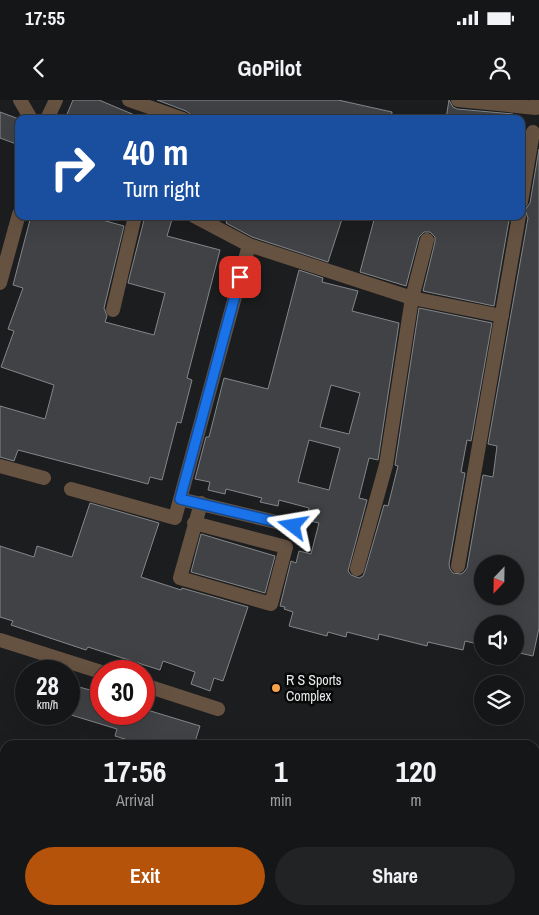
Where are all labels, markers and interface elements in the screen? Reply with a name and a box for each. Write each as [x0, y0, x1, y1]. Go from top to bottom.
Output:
text: 17:55 [25, 5, 65, 31]
text: GoPilot [237, 53, 302, 83]
icon: back [25, 54, 53, 82]
icon: person [486, 54, 514, 82]
text: 40 m [123, 129, 188, 176]
icon: right [40, 135, 105, 200]
text: Turn right [123, 174, 200, 204]
pin [219, 256, 261, 298]
icon: arrive [226, 263, 254, 291]
position arrow [266, 499, 318, 551]
north arrow [474, 555, 524, 605]
map controls [474, 555, 524, 725]
button: sound [474, 615, 524, 665]
speed limit sign: 30 [90, 660, 155, 725]
text: 28 [36, 669, 59, 703]
place label: R S Sports Complex [286, 671, 342, 705]
button: layers [474, 675, 524, 725]
marker: R S Sports Complex [270, 682, 282, 694]
text: km/h [37, 697, 58, 713]
text: 17:56 [104, 751, 166, 791]
text: 1 [274, 751, 288, 791]
text: 120 [395, 751, 436, 791]
text: Arrival [116, 789, 154, 811]
text: min [270, 789, 292, 811]
text: m [410, 789, 421, 811]
button: Exit [25, 847, 265, 905]
button: Share [275, 847, 515, 905]

